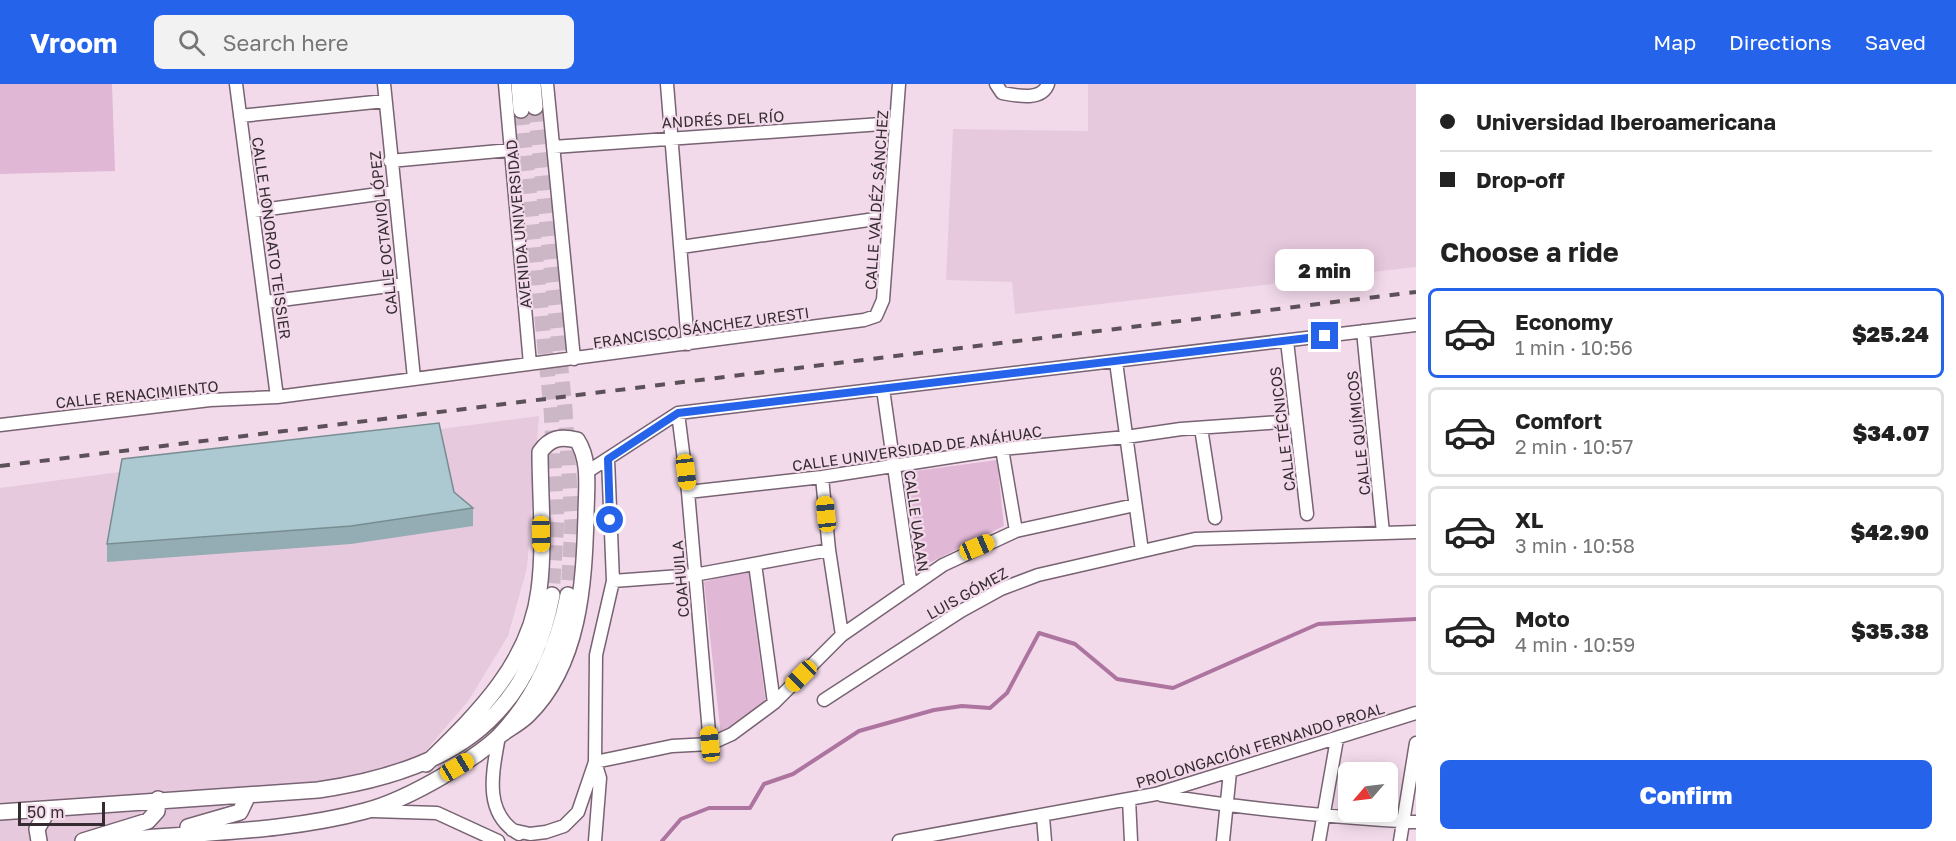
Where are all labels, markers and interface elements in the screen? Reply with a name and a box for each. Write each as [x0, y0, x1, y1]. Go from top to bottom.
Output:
search box [154, 15, 574, 69]
text: Vroom [30, 26, 118, 59]
icon: search [175, 26, 208, 59]
text: Search here [223, 29, 349, 56]
text: Map [1653, 29, 1696, 55]
text: Directions [1729, 29, 1832, 55]
text: Saved [1865, 29, 1926, 55]
street label: ANDRÉS DEL RÍO [661, 107, 785, 131]
text: Universidad Iberoamericana [1476, 108, 1776, 135]
street label: CALLE VALDÉZ SÁNCHEZ [861, 109, 891, 291]
street label: CALLE HONORATO TEISSIER [249, 136, 295, 340]
street label: AVENIDA UNIVERSIDAD [502, 139, 534, 309]
street label: CALLE OCTAVIO LÓPEZ [365, 150, 401, 316]
text: Drop-off [1476, 166, 1565, 193]
text: Choose a ride [1440, 236, 1619, 268]
callout: 2 min [1276, 249, 1374, 291]
text: 2 min [1298, 258, 1351, 282]
street label: FRANCISCO SÁNCHEZ URESTI [592, 303, 810, 351]
icon: car [1443, 306, 1497, 360]
text: Economy [1515, 308, 1613, 335]
text: $25.24 [1852, 320, 1929, 347]
route end [1311, 322, 1338, 349]
text: 1 min · 10:56 [1515, 335, 1633, 359]
street label: CALLE TÉCNICOS [1265, 366, 1299, 492]
street label: CALLE QUÍMICOS [1343, 370, 1373, 496]
street label: CALLE RENACIMIENTO [55, 376, 219, 412]
icon: car [1443, 405, 1497, 459]
text: Comfort [1515, 407, 1602, 434]
text: $34.07 [1853, 419, 1929, 446]
street label: CALLE UNIVERSIDAD DE ANÁHUAC [791, 422, 1043, 474]
text: 2 min · 10:57 [1515, 434, 1633, 458]
car [675, 453, 697, 491]
street label: CALLE UAAAN [901, 469, 933, 573]
car [815, 495, 837, 533]
icon: car [1443, 504, 1497, 558]
route start [596, 506, 623, 533]
text: XL [1515, 506, 1543, 533]
car [532, 516, 550, 552]
text: $42.90 [1851, 518, 1929, 545]
car [957, 532, 997, 562]
text: 3 min · 10:58 [1515, 533, 1635, 557]
street label: COAHUILA [668, 540, 692, 618]
street label: LUIS GÓMEZ [923, 563, 1011, 623]
icon: car [1443, 603, 1497, 657]
text: Moto [1515, 605, 1570, 632]
text: $35.38 [1851, 617, 1929, 644]
text: 4 min · 10:59 [1515, 632, 1635, 656]
car [782, 657, 820, 695]
street label: PROLONGACIÓN FERNANDO PROAL [1134, 698, 1387, 791]
car [699, 725, 721, 763]
car [437, 750, 477, 784]
button: Confirm [1440, 760, 1932, 829]
north arrow [1338, 762, 1398, 822]
map controls [1338, 762, 1398, 822]
scale bar [18, 799, 105, 826]
text: 50 m [27, 802, 64, 822]

